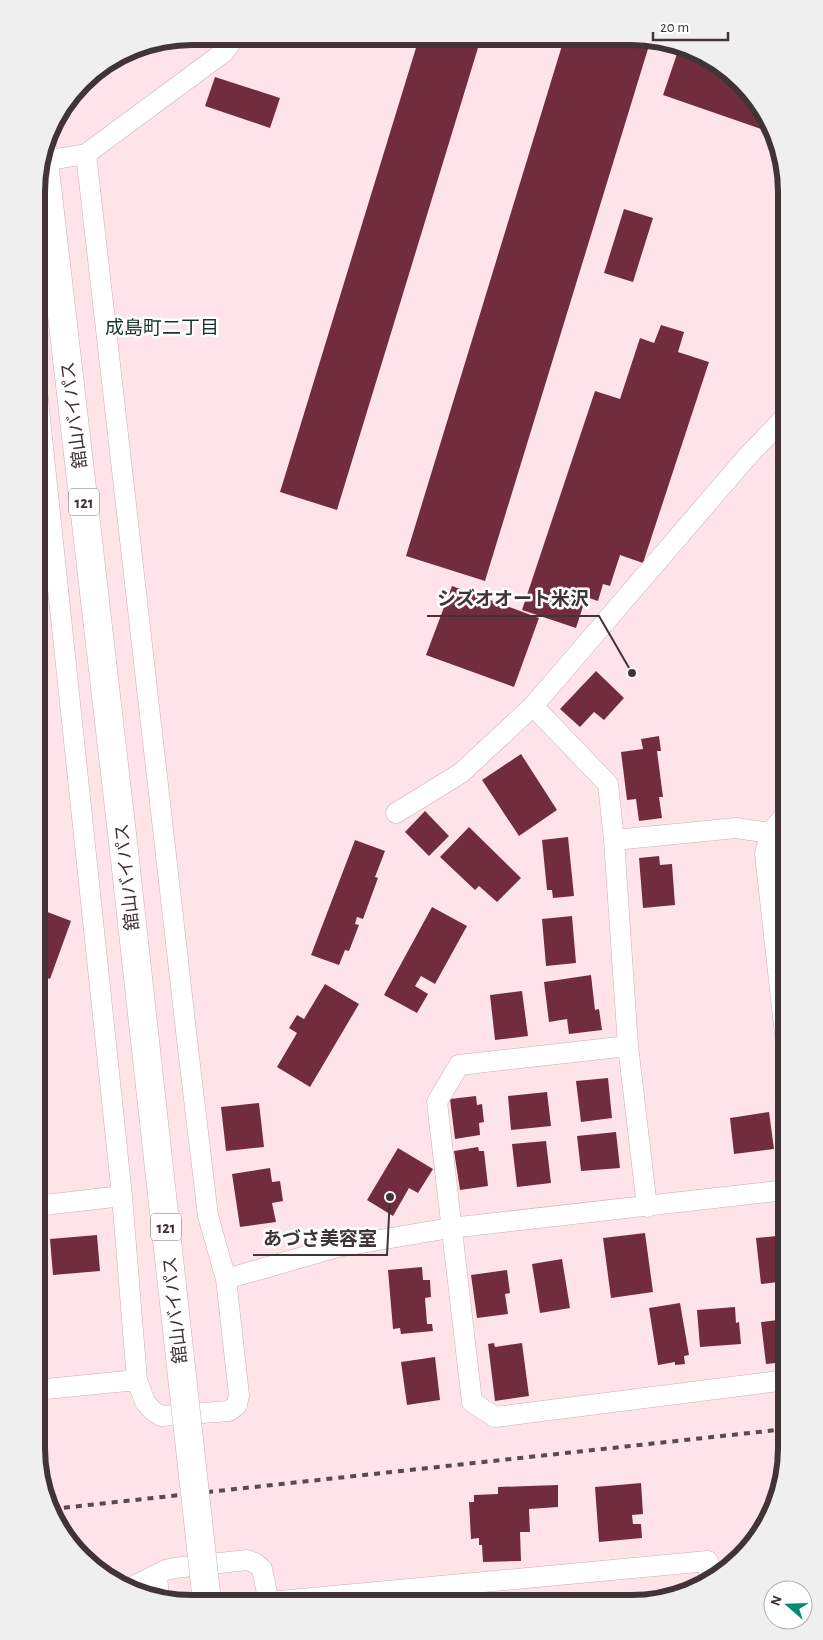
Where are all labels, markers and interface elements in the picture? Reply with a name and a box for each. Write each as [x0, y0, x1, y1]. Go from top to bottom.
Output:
scale bar [653, 10, 728, 42]
text: 20 m [660, 20, 689, 35]
district label: 成島町二丁目 [105, 317, 219, 338]
street label: 舘山バイパス [59, 360, 90, 470]
road number: 121 [69, 488, 99, 516]
callout: シズオオート米沢 [427, 582, 599, 616]
text: シズオオート米沢 [437, 588, 589, 609]
street label: 舘山バイパス [112, 822, 143, 931]
road number: 121 [151, 1214, 181, 1240]
callout: あづさ美容室 [253, 1221, 387, 1255]
text: あづさ美容室 [263, 1228, 377, 1249]
street label: 舘山バイパス [160, 1255, 191, 1364]
north arrow [763, 1580, 813, 1630]
text: N [768, 1594, 785, 1608]

